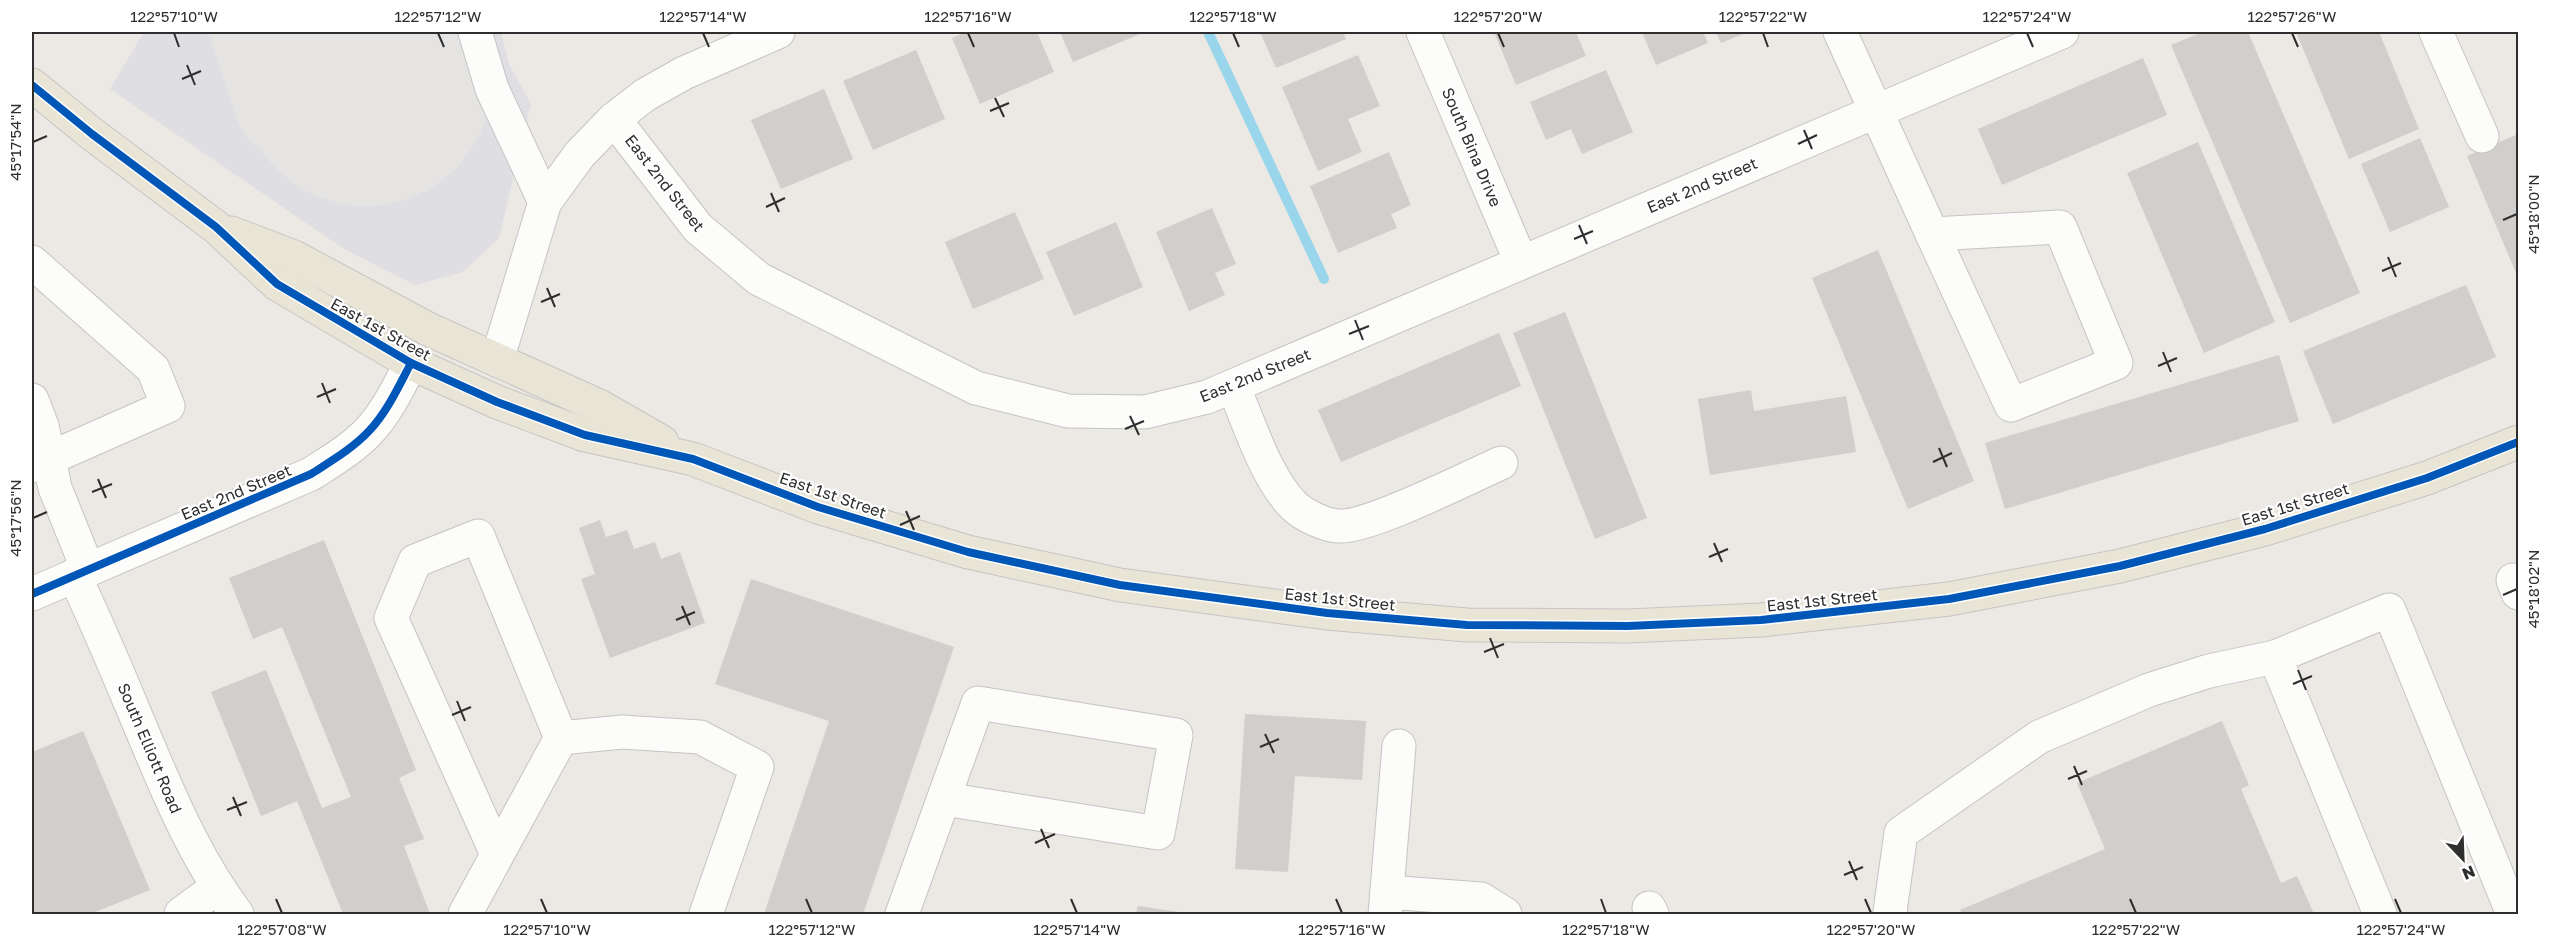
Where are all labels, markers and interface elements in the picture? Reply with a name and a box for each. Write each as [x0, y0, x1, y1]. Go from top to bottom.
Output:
text: 122°57'10"W [130, 7, 218, 25]
text: 122°57'12"W [394, 7, 482, 25]
text: 122°57'14"W [659, 7, 747, 25]
text: 122°57'16"W [924, 7, 1012, 25]
text: 122°57'18"W [1189, 7, 1277, 25]
text: 122°57'20"W [1453, 7, 1543, 25]
text: 122°57'22"W [1719, 7, 1807, 25]
text: 122°57'24"W [1983, 7, 2071, 25]
text: 122°57'26"W [2248, 7, 2336, 25]
street label: South Bina Drive [1438, 85, 1506, 209]
text: 45°17'54"N [6, 103, 24, 181]
street label: East 2nd Street [621, 130, 709, 236]
street label: East 2nd Street [1644, 153, 1760, 217]
text: 45°18'00"N [2524, 174, 2542, 254]
street label: East 1st Street [327, 293, 435, 365]
street label: East 2nd Street [1197, 344, 1313, 406]
street label: East 2nd Street [178, 460, 294, 524]
street label: East 1st Street [777, 467, 889, 523]
street label: East 1st Street [2239, 478, 2351, 530]
text: 45°17'56"N [6, 479, 24, 557]
text: 45°18'02"N [2524, 550, 2542, 628]
street label: East 1st Street [1283, 583, 1397, 615]
street label: East 1st Street [1765, 584, 1879, 616]
street label: South Elliott Road [114, 680, 186, 816]
north arrow [2433, 829, 2493, 889]
text: N [2459, 861, 2478, 884]
text: 122°57'08"W [237, 920, 327, 938]
text: 122°57'10"W [503, 920, 591, 938]
text: 122°57'12"W [768, 920, 856, 938]
text: 122°57'14"W [1033, 920, 1121, 938]
text: 122°57'16"W [1298, 920, 1386, 938]
text: 122°57'18"W [1562, 920, 1650, 938]
text: 122°57'20"W [1826, 920, 1916, 938]
text: 122°57'22"W [2092, 920, 2180, 938]
text: 122°57'24"W [2357, 920, 2445, 938]

